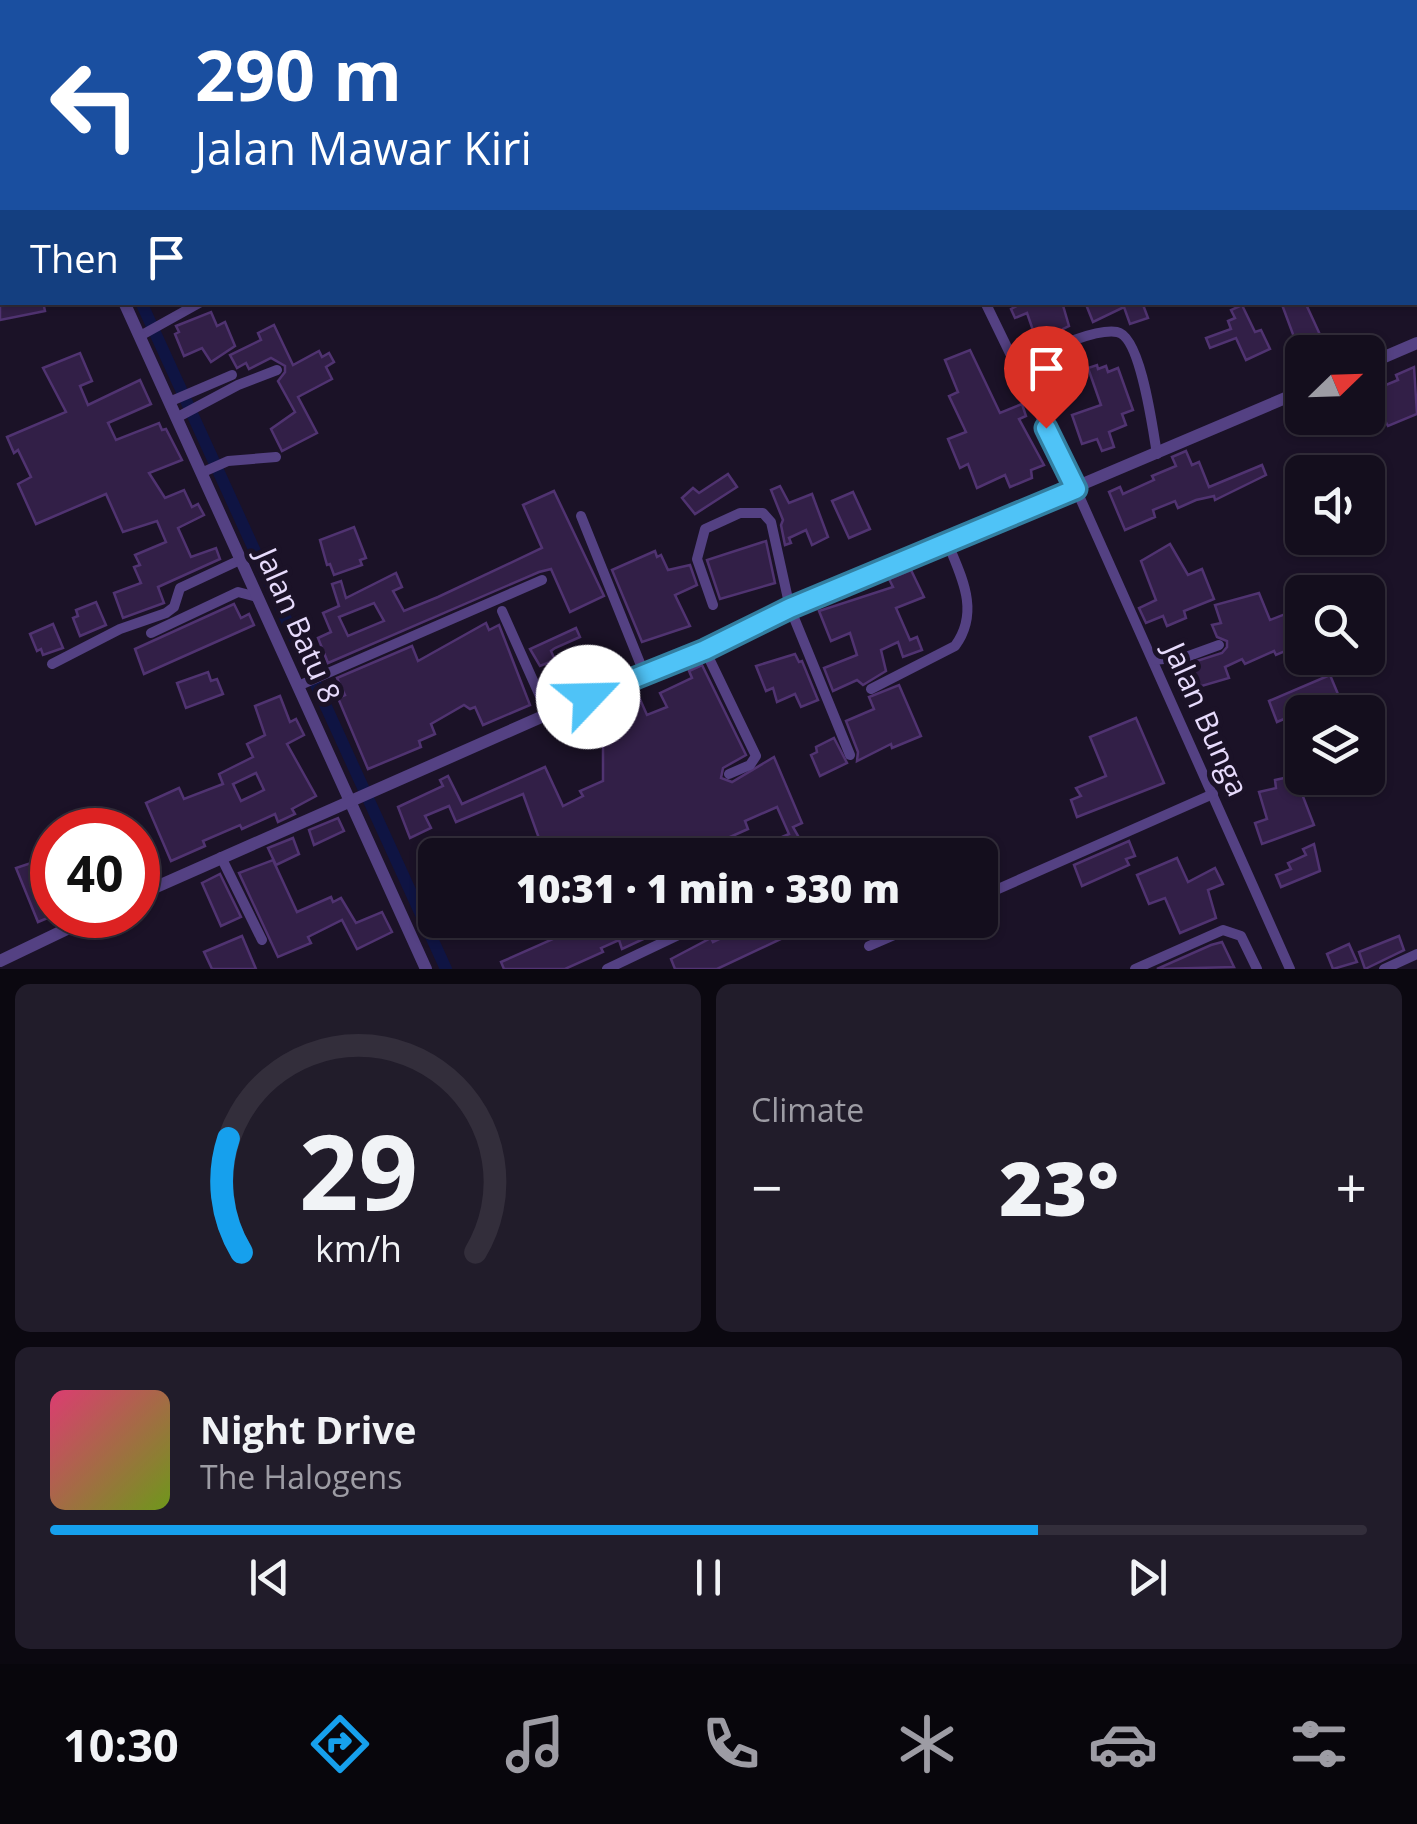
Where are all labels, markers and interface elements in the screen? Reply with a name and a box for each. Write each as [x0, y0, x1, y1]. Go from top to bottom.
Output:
text: 290 m [195, 26, 402, 122]
icon: left [30, 40, 160, 170]
text: Jalan Mawar Kiri [195, 117, 532, 178]
icon: arrive [139, 230, 194, 285]
text: Then [30, 232, 119, 284]
pin [1004, 326, 1089, 429]
north arrow [1285, 335, 1385, 435]
map controls [1285, 335, 1385, 795]
icon: arrive [1019, 341, 1074, 396]
button: sound [1285, 455, 1385, 555]
street label: Jalan Batu 8 [245, 538, 351, 709]
button: search [1285, 575, 1385, 675]
street label: Jalan Bunga [1154, 633, 1259, 802]
position arrow [536, 645, 640, 749]
button: layers [1285, 695, 1385, 795]
speed limit sign: 40 [30, 808, 160, 938]
text: 10:31 · 1 min · 330 m [516, 862, 900, 914]
text: Climate [751, 1088, 864, 1131]
text: 29 [299, 1099, 417, 1240]
text: 23° [999, 1136, 1119, 1238]
text: − [751, 1149, 782, 1224]
text: + [1336, 1149, 1367, 1224]
text: km/h [315, 1224, 401, 1272]
text: Night Drive [200, 1403, 416, 1455]
text: The Halogens [200, 1455, 402, 1498]
icon: previous [242, 1550, 297, 1605]
icon: pause [681, 1550, 736, 1605]
icon: next [1120, 1550, 1175, 1605]
icon: directions [305, 1709, 375, 1779]
icon: music [500, 1709, 570, 1779]
icon: phone [696, 1709, 766, 1779]
icon: climate [892, 1709, 962, 1779]
icon: car [1088, 1709, 1158, 1779]
icon: filters [1284, 1709, 1354, 1779]
text: 10:30 [63, 1714, 179, 1775]

